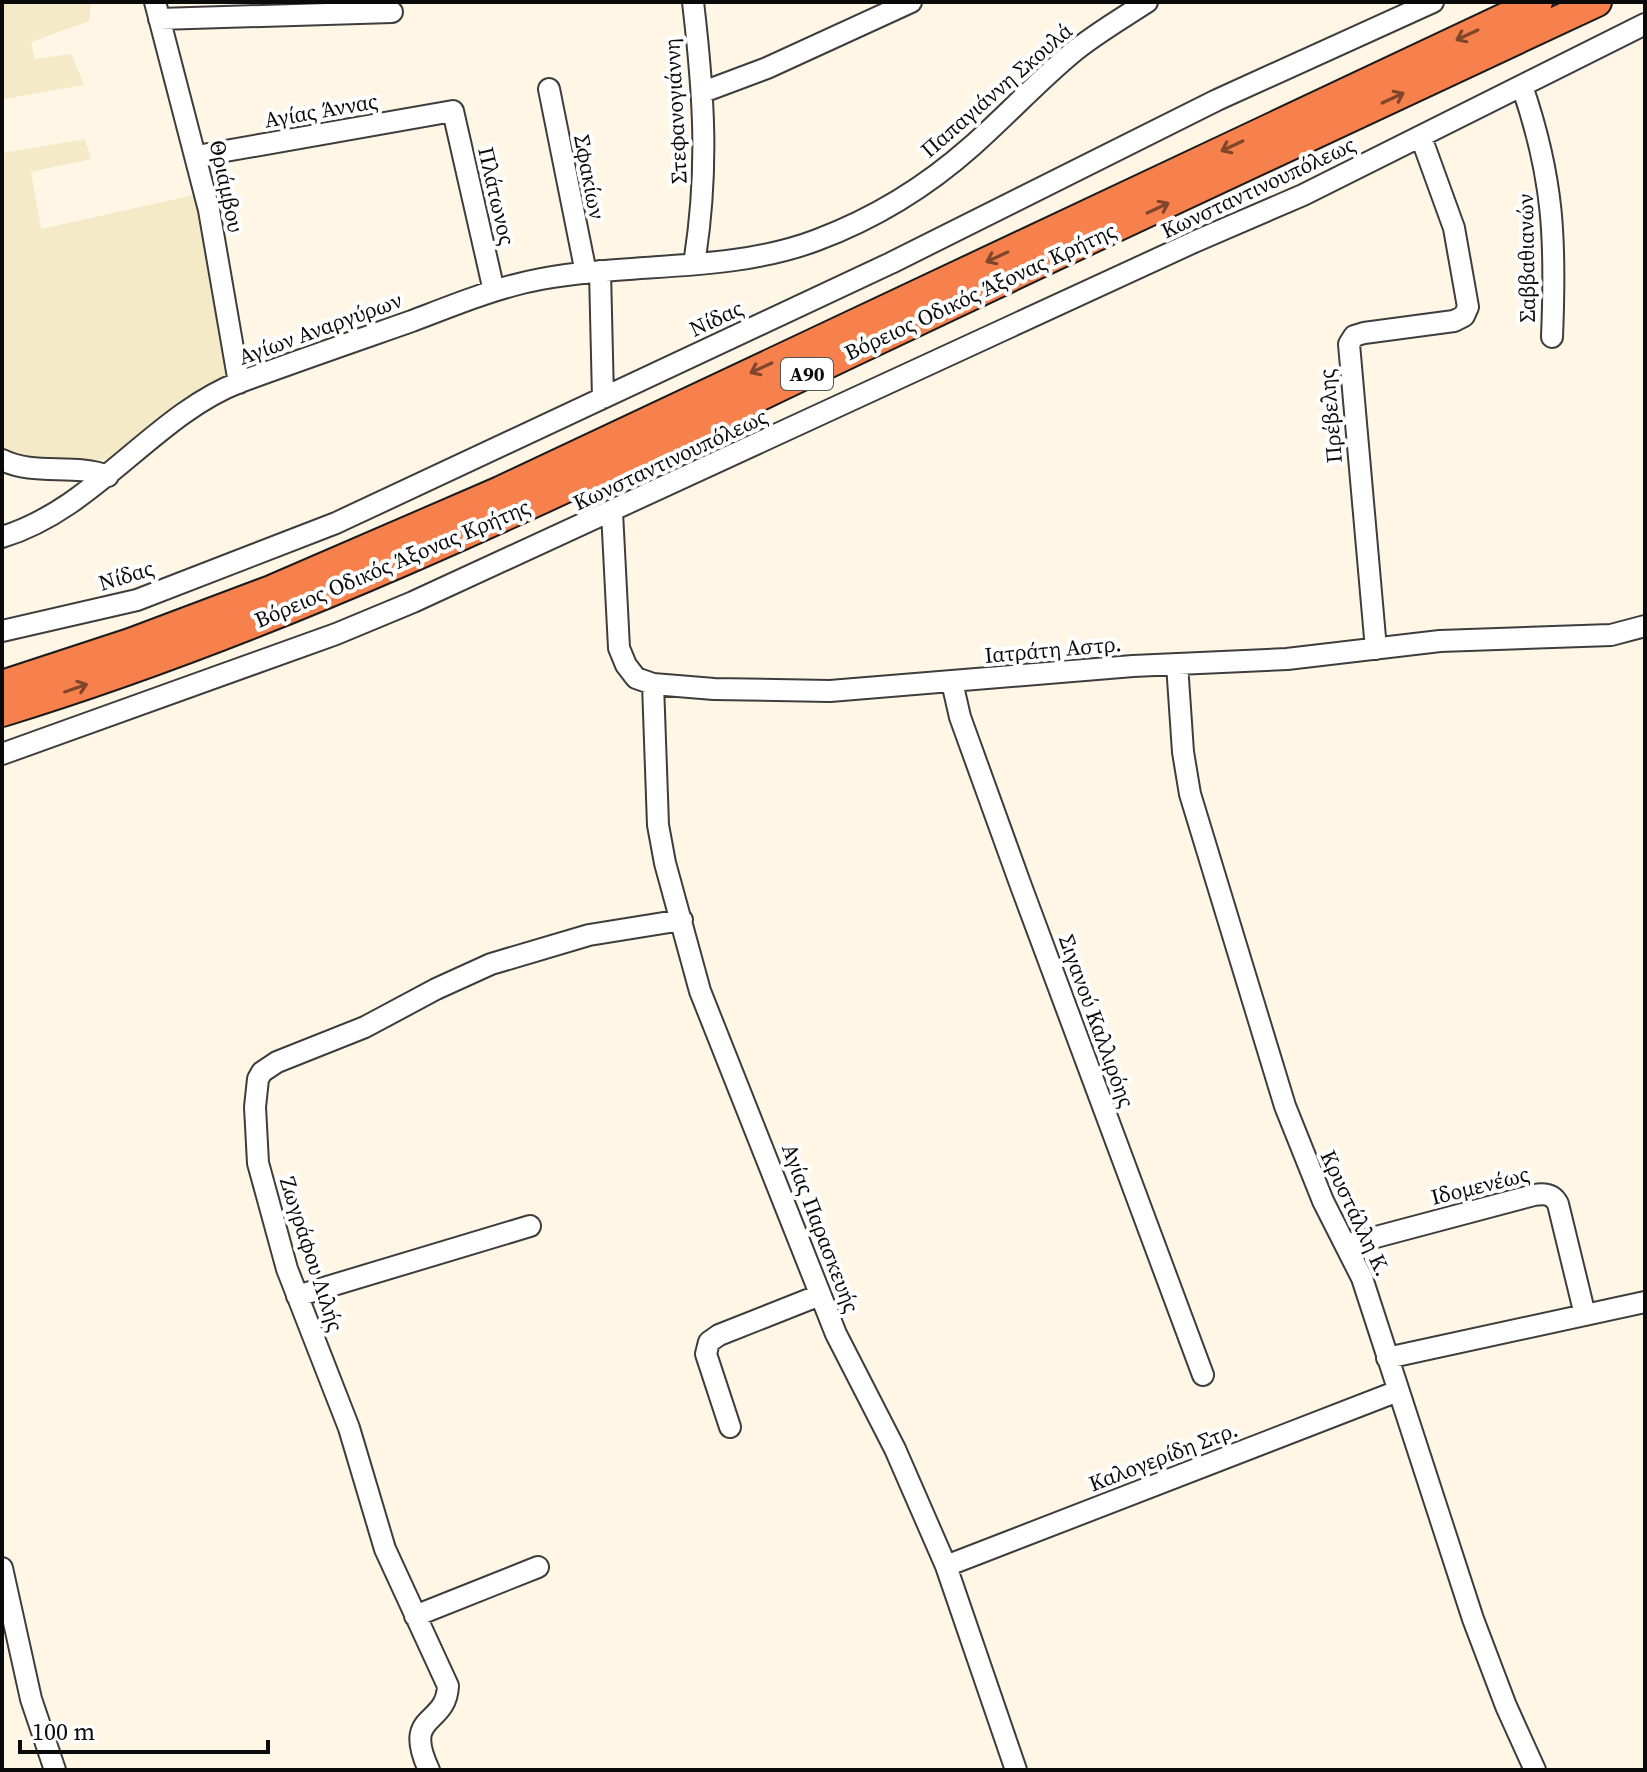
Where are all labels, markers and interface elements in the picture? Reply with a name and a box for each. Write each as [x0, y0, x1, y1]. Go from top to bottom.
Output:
street label: Παπαγιάννη Σκουλά [914, 16, 1078, 164]
one-way arrow [1455, 28, 1479, 43]
street label: Στεφανογιάννη [656, 37, 694, 185]
street label: Αγίας Άννας [262, 85, 380, 135]
one-way arrow [1381, 90, 1405, 105]
street label: Κωνσταντινουπόλεως [1156, 129, 1360, 245]
street label: Σφακίων [567, 132, 613, 222]
street label: Θριάμβου [203, 137, 251, 235]
one-way arrow [1220, 139, 1244, 154]
street label: Πλάτωνος [471, 144, 523, 248]
street label: Σαββαθιανών [1510, 193, 1542, 323]
one-way arrow [1145, 200, 1169, 215]
street label: Βόρειος Οδικός Άξονας Κρήτης [839, 215, 1121, 367]
one-way arrow [985, 250, 1009, 265]
street label: Αγίων Αναργύρων [234, 284, 406, 372]
street label: Νίδας [684, 293, 748, 343]
road number: Α90 [781, 358, 833, 390]
one-way arrow [750, 361, 774, 376]
street label: Πρέβελης [1311, 368, 1349, 464]
street label: Κωνσταντινουπόλεως [568, 401, 772, 517]
street label: Βόρειος Οδικός Άξονας Κρήτης [250, 491, 534, 635]
street label: Νίδας [95, 552, 157, 598]
street label: Ιατράτη Αστρ. [983, 628, 1123, 670]
one-way arrow [64, 680, 89, 695]
street label: Σιγανού Καλλιρόης [1052, 930, 1142, 1112]
street label: Αγίας Παρασκευής [775, 1139, 867, 1317]
street label: Κρυστάλλη Κ. [1314, 1145, 1398, 1281]
street label: Ιδομενέως [1428, 1158, 1532, 1212]
street label: Ζωγράφου Λιλής [273, 1173, 351, 1335]
street label: Καλογερίδη Στρ. [1084, 1414, 1242, 1498]
scale bar [20, 1704, 268, 1754]
text: 100 m [32, 1715, 95, 1748]

